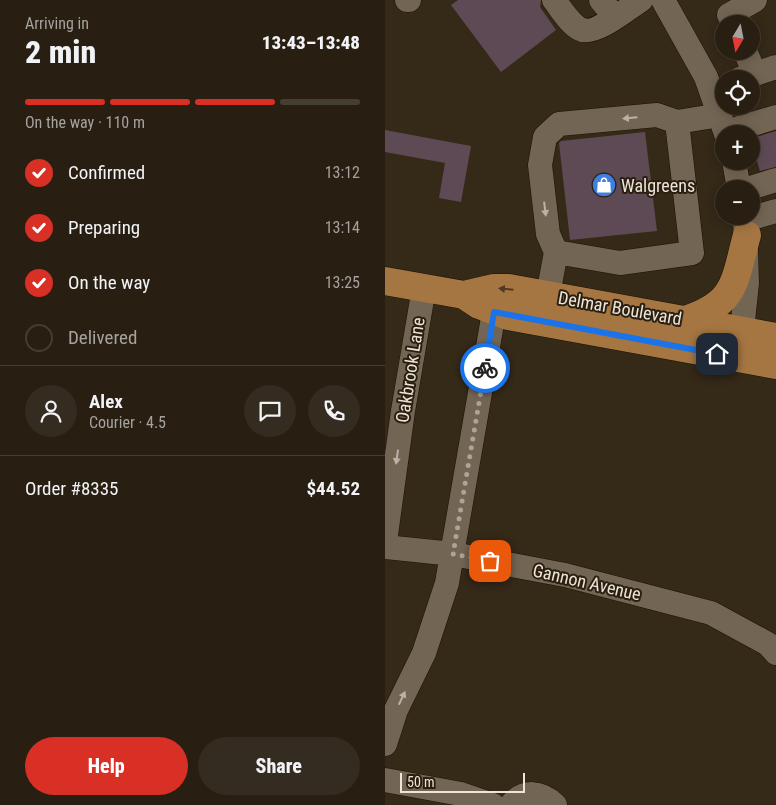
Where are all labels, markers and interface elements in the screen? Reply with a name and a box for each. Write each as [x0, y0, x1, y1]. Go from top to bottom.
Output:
text: Arriving in [25, 14, 89, 33]
north arrow [715, 15, 760, 60]
map controls [715, 15, 760, 225]
text: 13:43–13:48 [262, 31, 360, 54]
text: 2 min [25, 33, 96, 71]
button: locate [715, 70, 760, 115]
text: On the way · 110 m [25, 113, 145, 132]
one-way arrow [621, 114, 637, 122]
button: + [715, 125, 760, 170]
icon: check [25, 159, 53, 187]
text: Confirmed [68, 161, 145, 184]
text: 13:12 [325, 163, 360, 182]
shop icon: Walgreens [591, 172, 617, 198]
place label: Walgreens [621, 175, 695, 196]
button: − [715, 180, 760, 225]
one-way arrow [541, 201, 549, 217]
icon: check [25, 214, 53, 242]
text: Preparing [68, 216, 140, 239]
text: 13:14 [325, 218, 360, 237]
icon: check [25, 269, 53, 297]
text: On the way [68, 271, 150, 294]
text: 13:25 [325, 273, 360, 292]
one-way arrow [498, 284, 514, 292]
street label: Delmar Boulevard [557, 287, 683, 329]
street label: Oakbrook Lane [391, 316, 429, 424]
text: Delivered [68, 326, 137, 349]
pin [696, 333, 738, 375]
icon: home [703, 340, 731, 368]
courier [460, 343, 510, 393]
icon: bike [471, 354, 499, 382]
button: person [25, 385, 77, 437]
button: chat [244, 385, 296, 437]
button: phone [308, 385, 360, 437]
text: Alex [89, 390, 123, 413]
text: Courier · 4.5 [89, 413, 166, 432]
one-way arrow [392, 449, 400, 465]
text: Order #8335 [25, 477, 118, 500]
text: $44.52 [306, 477, 360, 500]
pin [469, 540, 511, 582]
icon: bag [476, 547, 504, 575]
street label: Gannon Avenue [531, 559, 643, 605]
one-way arrow [398, 691, 406, 705]
button: Help [25, 737, 188, 795]
button: Share [198, 737, 360, 795]
scale bar [400, 770, 525, 793]
text: 50 m [407, 774, 435, 790]

